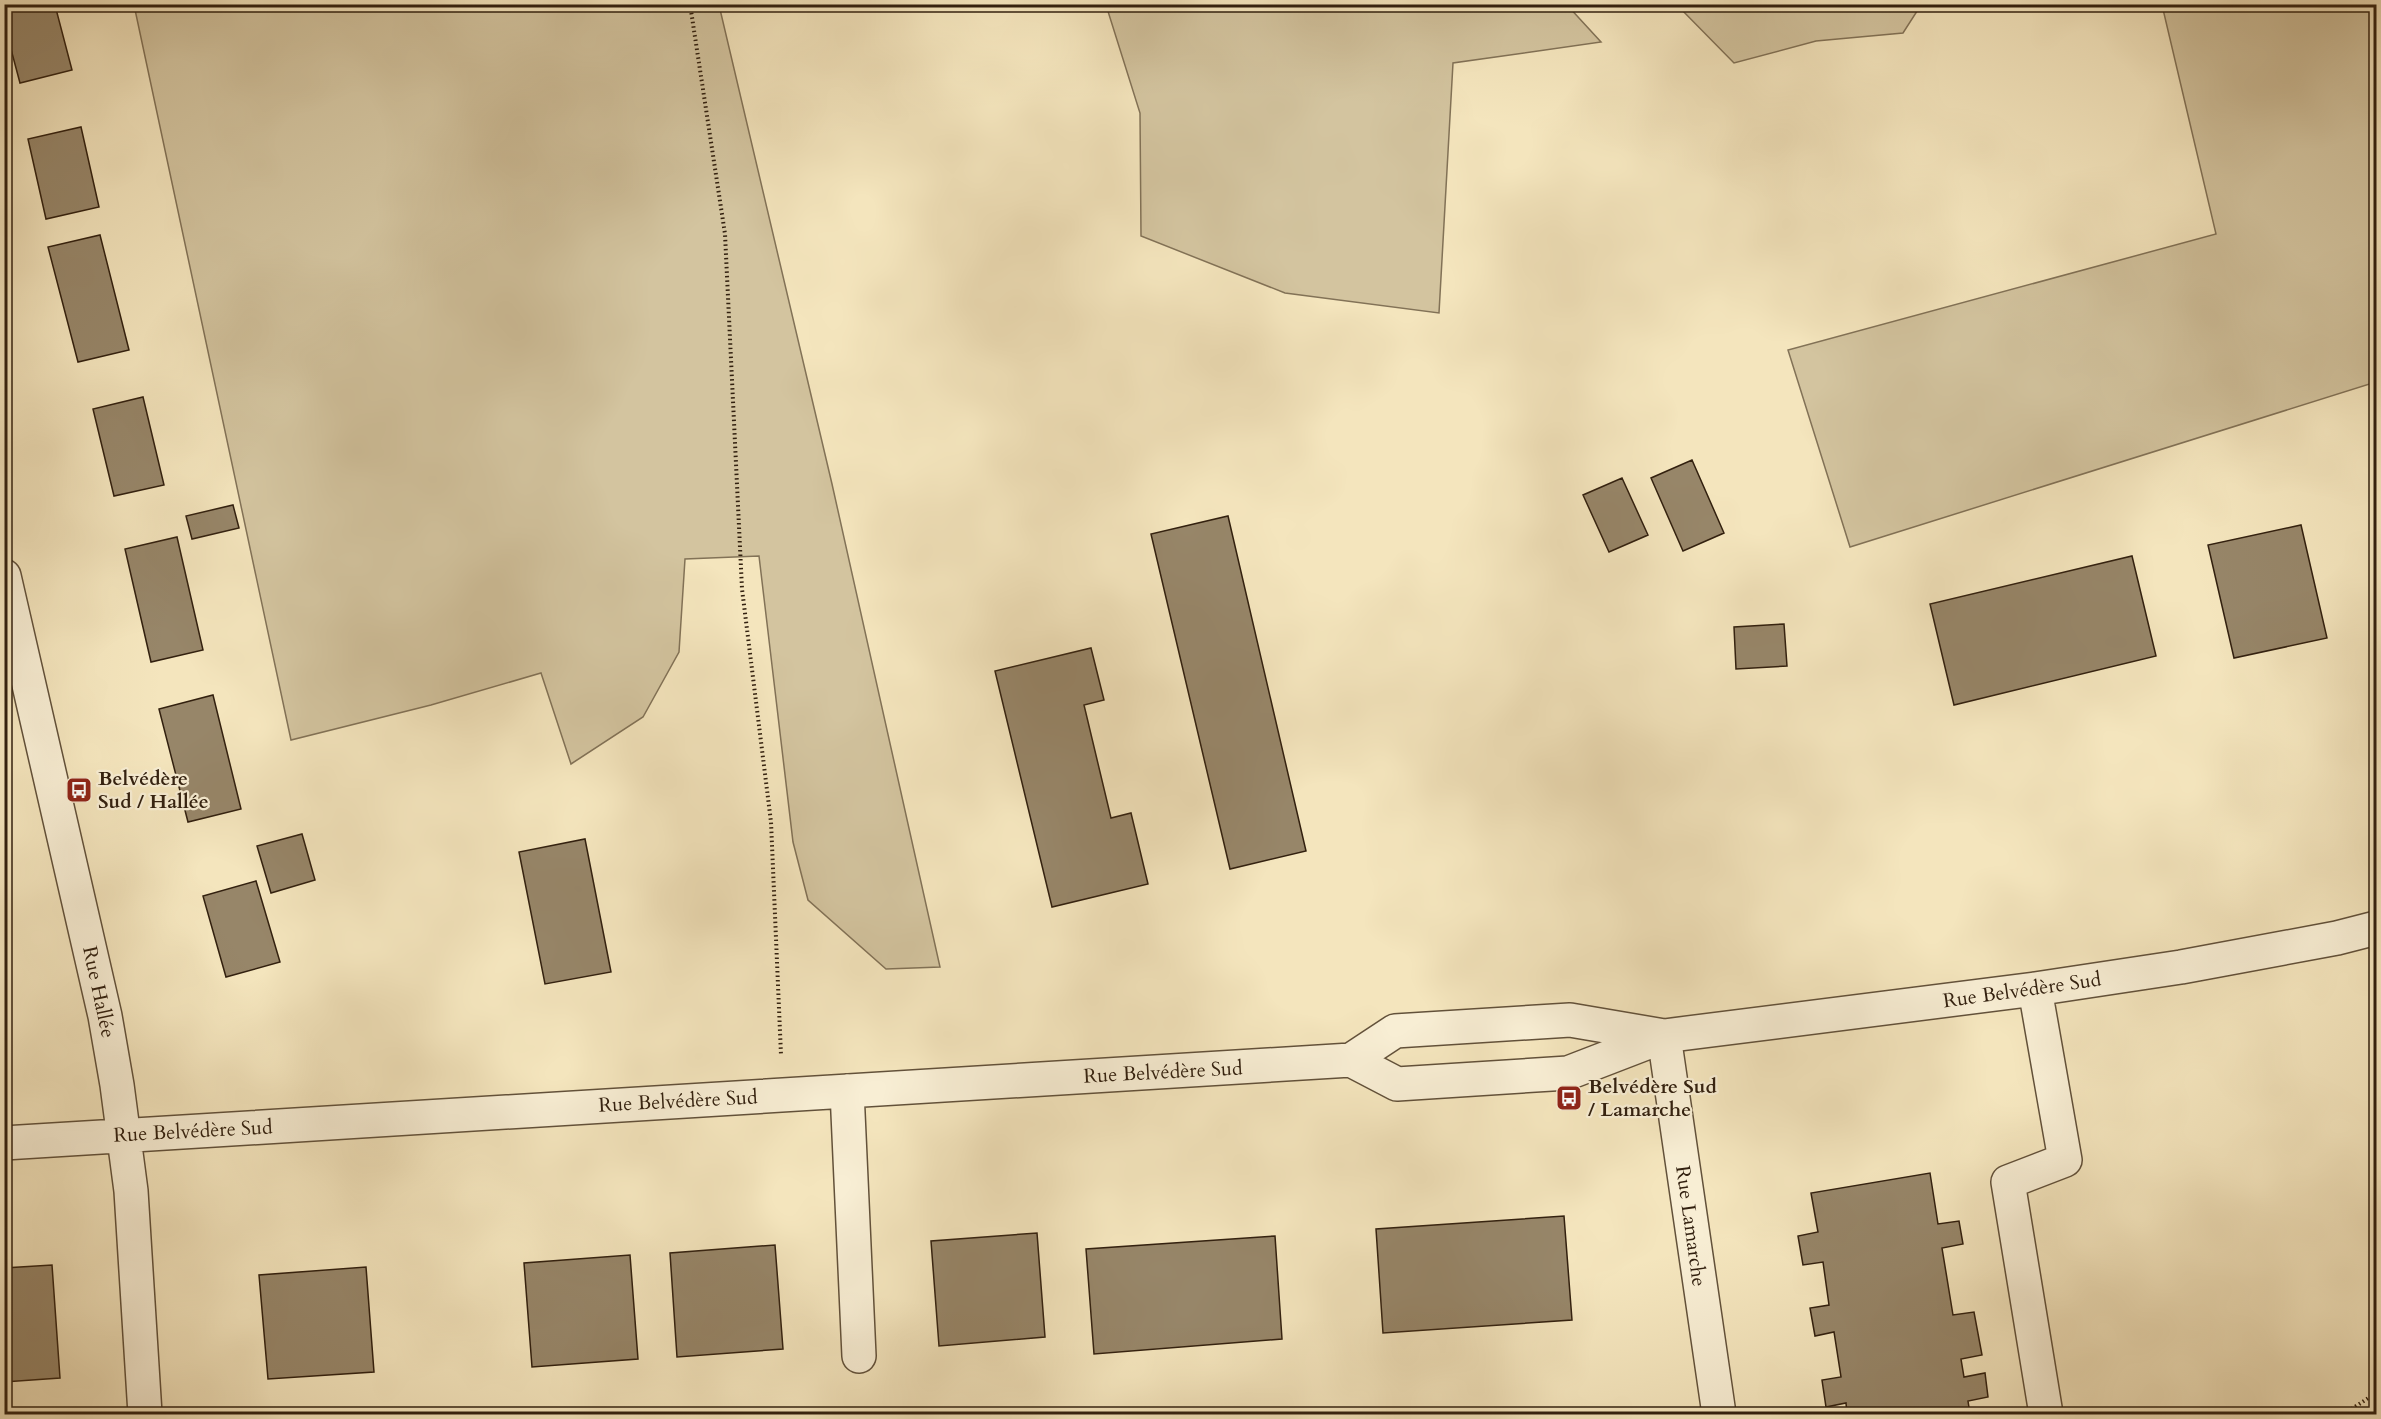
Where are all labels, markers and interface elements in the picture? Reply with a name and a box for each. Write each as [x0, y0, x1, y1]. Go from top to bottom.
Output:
place label: Belvédère Sud / Hallée [98, 765, 209, 815]
bus stop icon: Belvédère Sud / Hallée [64, 775, 94, 805]
street label: Rue Hallée [76, 944, 122, 1040]
street label: Rue Belvédère Sud [1941, 965, 2103, 1014]
street label: Rue Belvédère Sud [1083, 1054, 1244, 1090]
place label: Belvédère Sud / Lamarche [1588, 1073, 1718, 1123]
street label: Rue Belvédère Sud [598, 1083, 759, 1119]
bus stop icon: Belvédère Sud / Lamarche [1554, 1083, 1584, 1113]
street label: Rue Belvédère Sud [113, 1113, 274, 1149]
street label: Rue Lamarche [1669, 1164, 1713, 1288]

